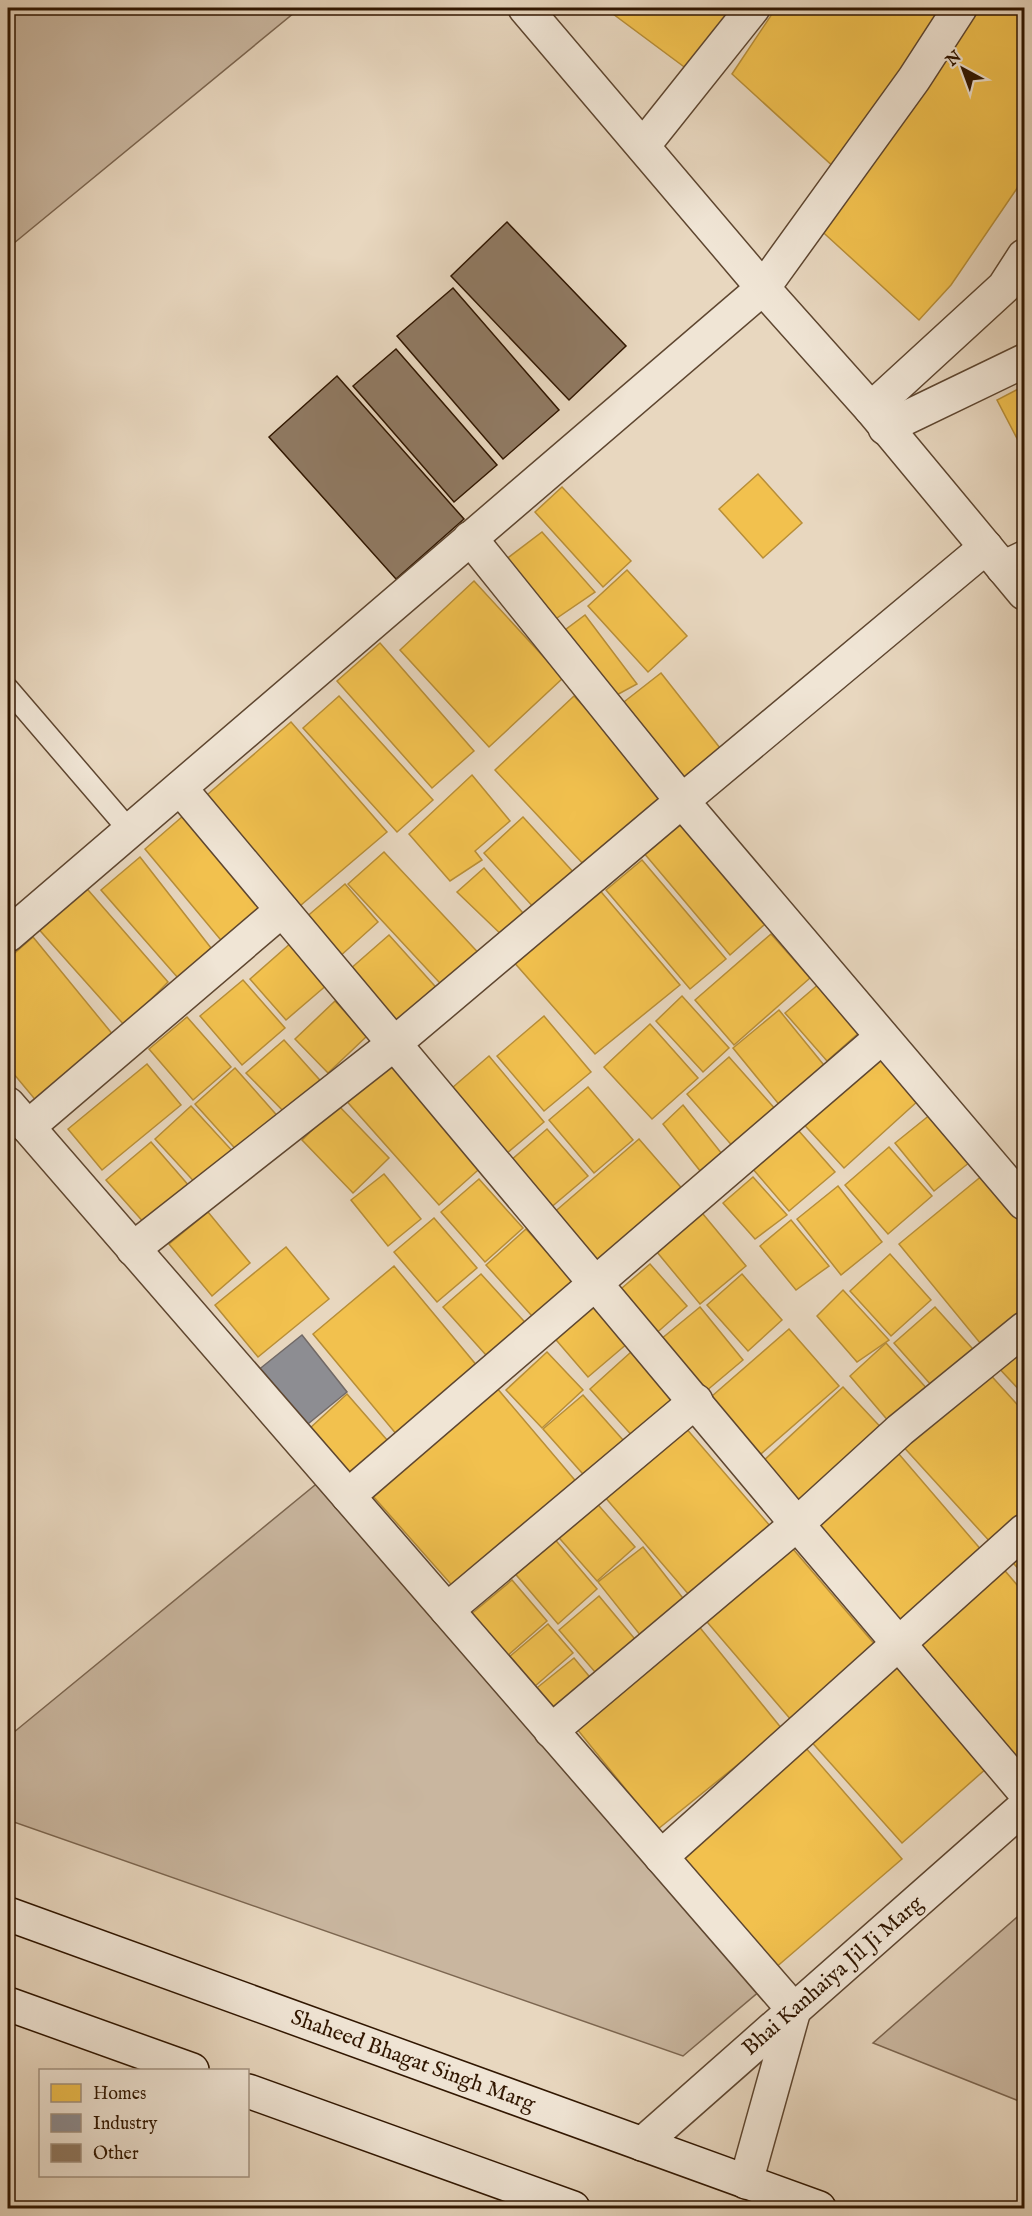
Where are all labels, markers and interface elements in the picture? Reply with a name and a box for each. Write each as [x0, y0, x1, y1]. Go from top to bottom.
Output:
north arrow [933, 39, 993, 99]
text: N [942, 47, 966, 72]
street label: Bhai Kanhaiya Jil Ji Marg [737, 1889, 930, 2062]
street label: Shaheed Bhagat Singh Marg [287, 2004, 540, 2119]
legend [39, 2069, 249, 2177]
text: Homes [93, 2083, 146, 2106]
text: Industry [93, 2113, 157, 2136]
text: Other [93, 2143, 139, 2166]

